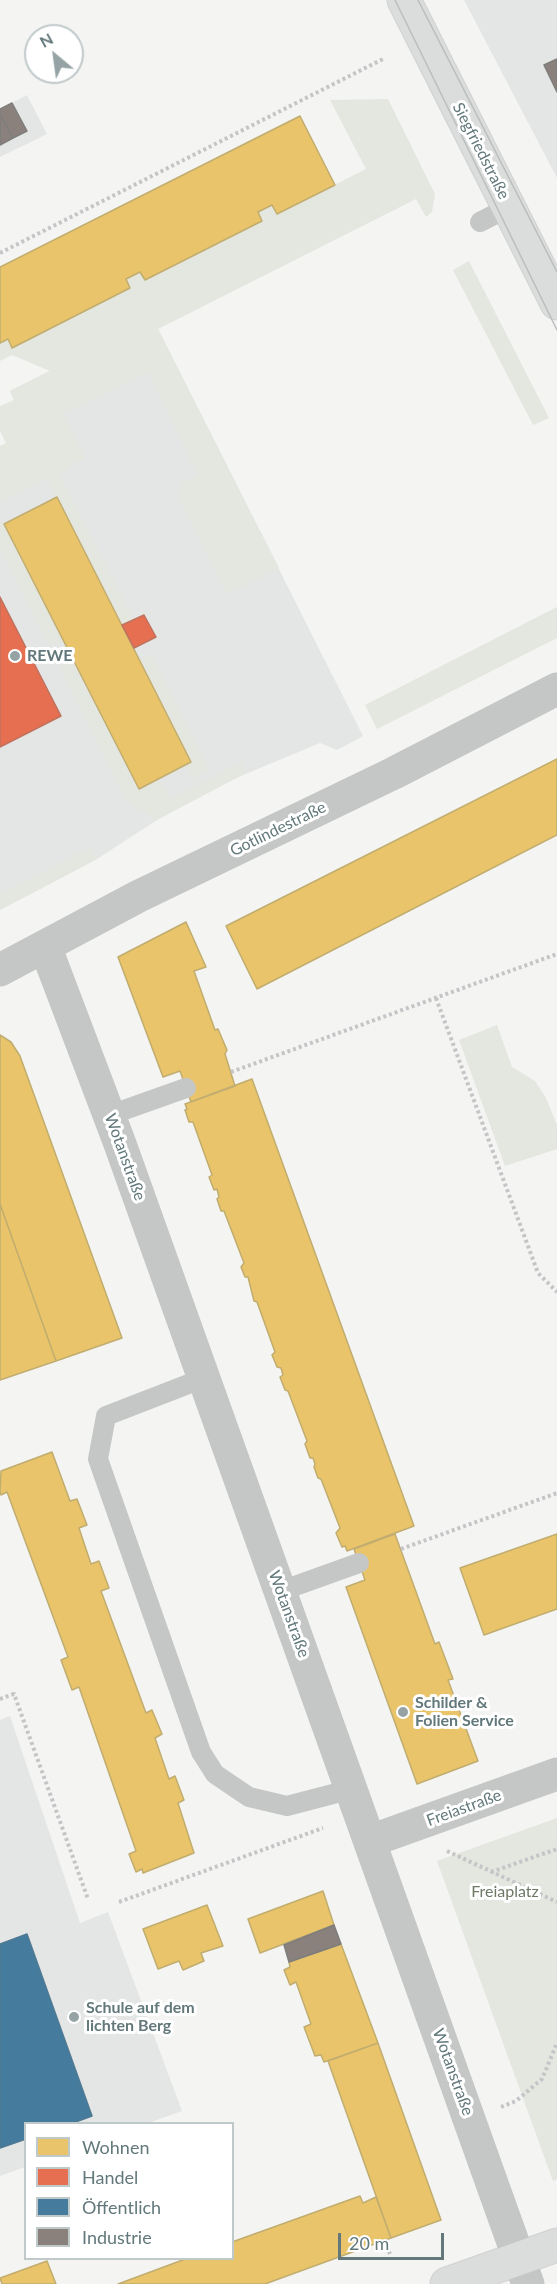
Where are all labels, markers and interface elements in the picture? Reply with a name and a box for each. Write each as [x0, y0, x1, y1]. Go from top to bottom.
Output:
north arrow [24, 24, 84, 84]
text: N [36, 28, 56, 51]
street label: Siegfriedstraße [448, 99, 514, 203]
place label: REWE [27, 646, 73, 666]
marker: REWE [8, 649, 22, 663]
street label: Gotlindestraße [227, 798, 329, 860]
street label: Wotanstraße [100, 1111, 150, 1203]
street label: Wotanstraße [264, 1568, 314, 1660]
place label: Schilder & Folien Service [415, 1693, 514, 1731]
marker: Schilder & Folien Service [396, 1705, 410, 1719]
street label: Freiastraße [424, 1786, 504, 1830]
park label: Freiaplatz [471, 1882, 539, 1902]
place label: Schule auf dem lichten Berg [86, 1998, 195, 2036]
marker: Schule auf dem lichten Berg [67, 2010, 81, 2024]
street label: Wotanstraße [428, 2026, 478, 2118]
legend [24, 2122, 234, 2260]
text: Wohnen [82, 2136, 149, 2158]
text: Handel [82, 2166, 138, 2188]
text: Öffentlich [82, 2196, 161, 2218]
scale bar [341, 2221, 448, 2259]
text: Industrie [82, 2226, 152, 2248]
text: 20 m [349, 2232, 389, 2254]

